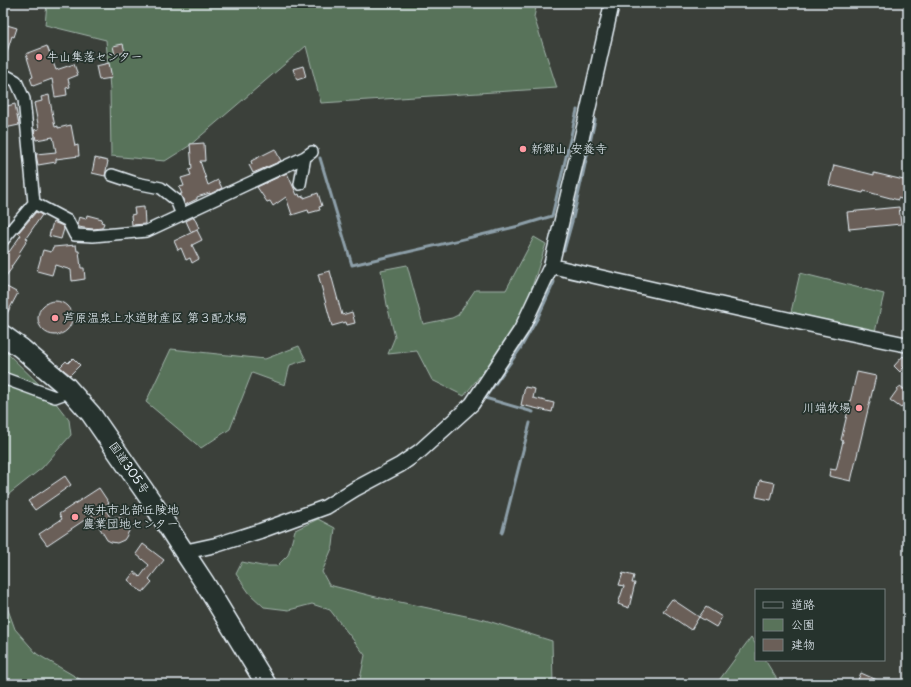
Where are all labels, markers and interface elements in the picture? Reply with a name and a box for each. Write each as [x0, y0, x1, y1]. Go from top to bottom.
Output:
place label: 牛山集落センター [47, 47, 143, 65]
marker: 牛山集落センター [34, 52, 44, 62]
place label: 新郷山 安養寺 [531, 139, 607, 157]
marker: 新郷山 安養寺 [518, 144, 528, 154]
place label: 芦原温泉上水道財産区 第３配水場 [63, 308, 247, 326]
marker: 芦原温泉上水道財産区 第３配水場 [50, 313, 60, 323]
place label: 川端牧場 [803, 398, 851, 416]
marker: 川端牧場 [854, 403, 864, 413]
street label: 国道305号 [105, 438, 154, 497]
place label: 坂井市北部丘陵地 農業団地センター [83, 500, 179, 532]
marker: 坂井市北部丘陵地 農業団地センター [70, 512, 80, 522]
legend [755, 589, 885, 661]
text: 道路 [791, 595, 815, 613]
text: 公園 [791, 615, 815, 633]
text: 建物 [791, 635, 815, 653]

